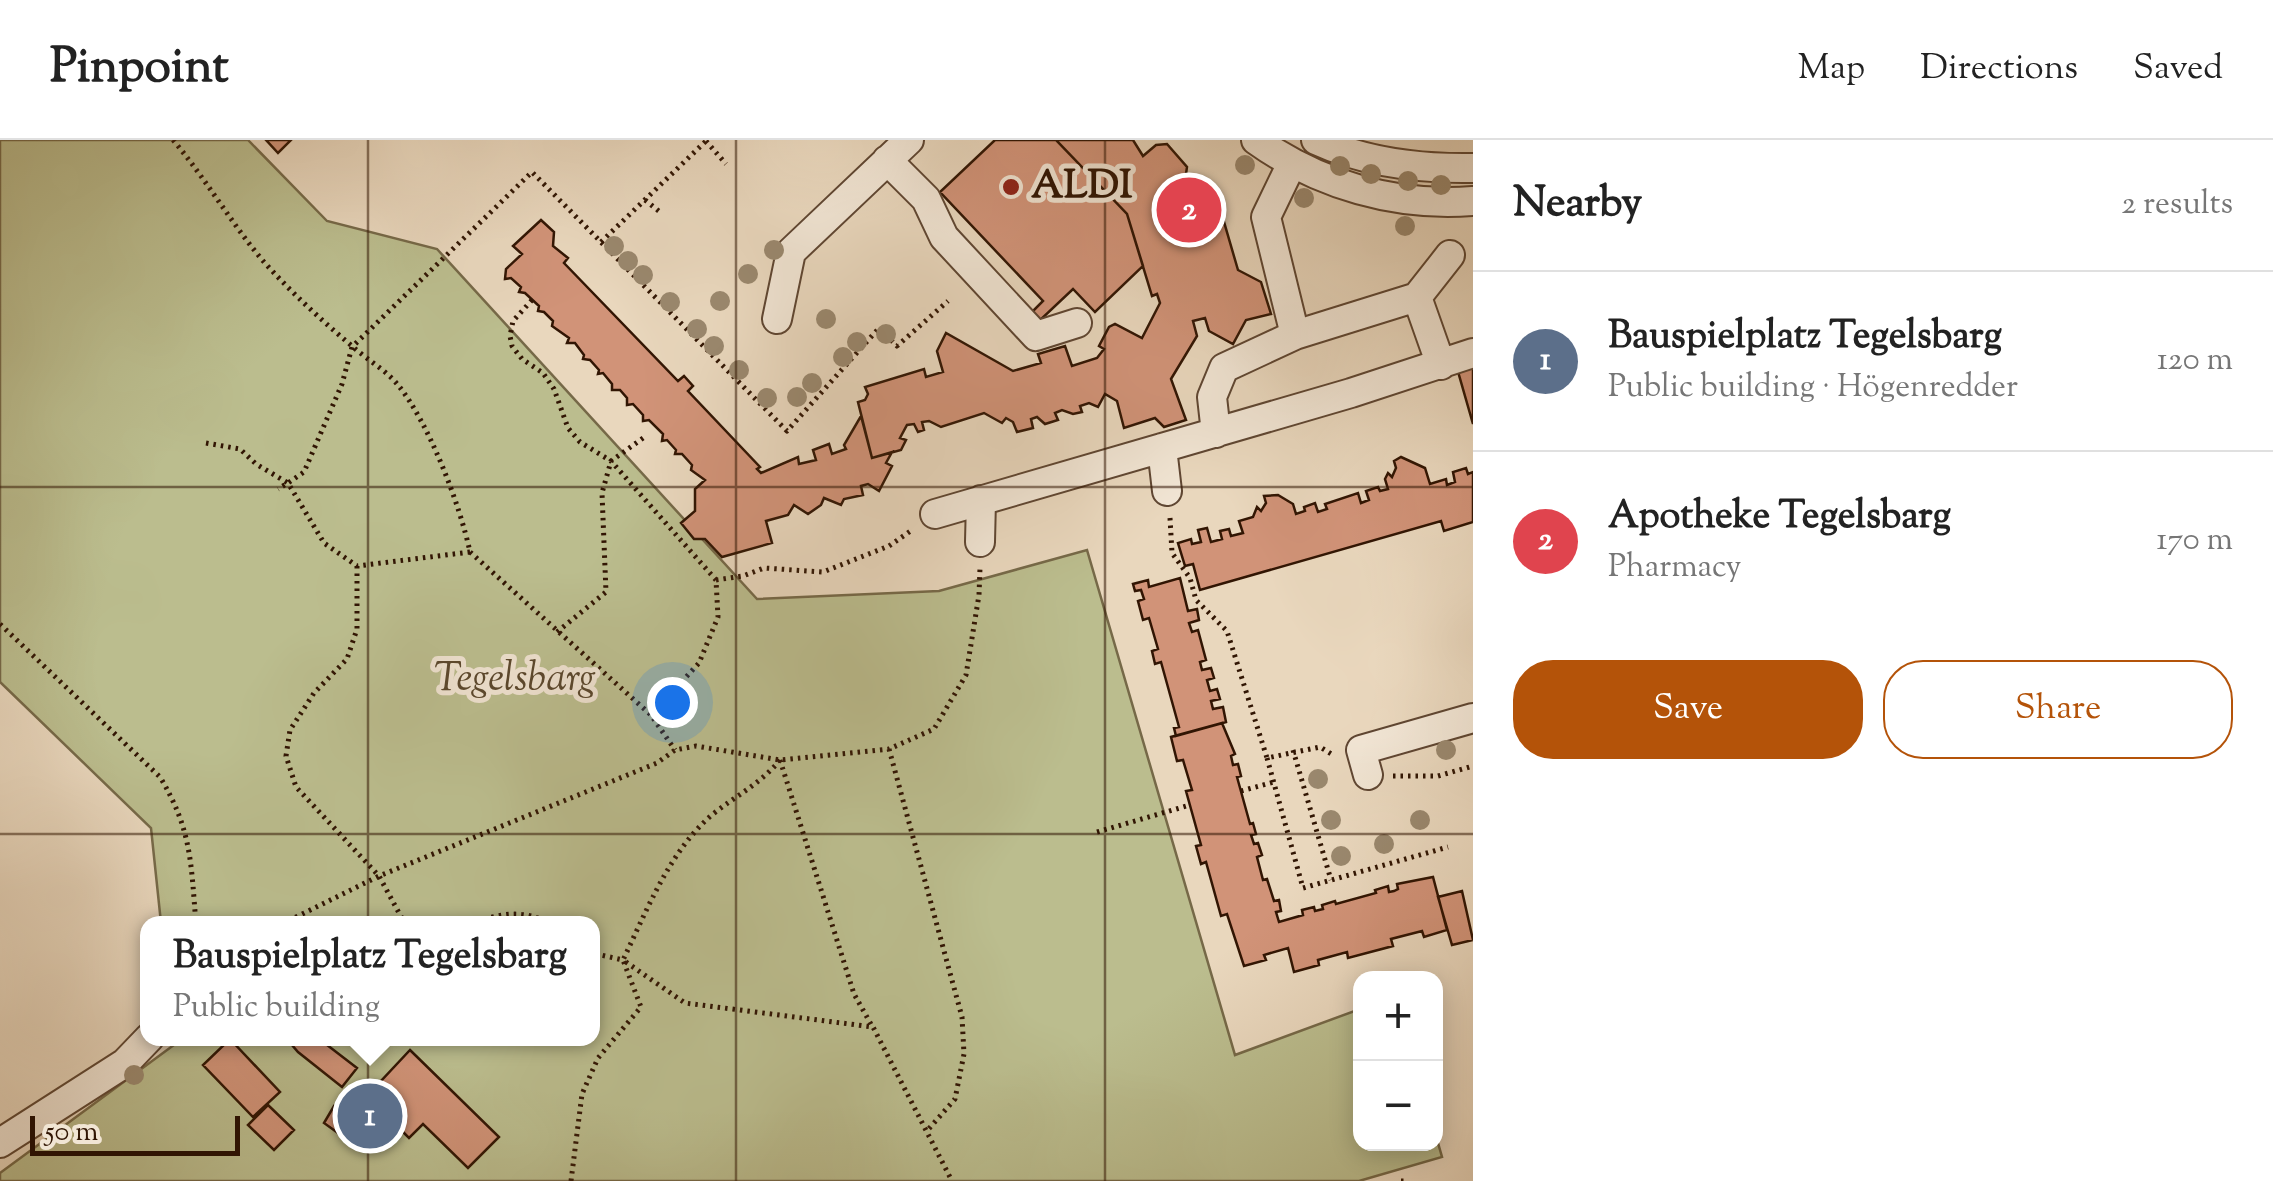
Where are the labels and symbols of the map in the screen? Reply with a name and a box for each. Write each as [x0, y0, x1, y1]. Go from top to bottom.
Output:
place label: ALDI [1031, 159, 1132, 216]
pin: 2 [1156, 172, 1222, 248]
marker: ALDI [1000, 176, 1022, 198]
park label: Tegelsbarg [434, 652, 596, 709]
your location [647, 677, 698, 728]
pin: 1 [338, 1078, 402, 1154]
scale bar [30, 1111, 240, 1156]

